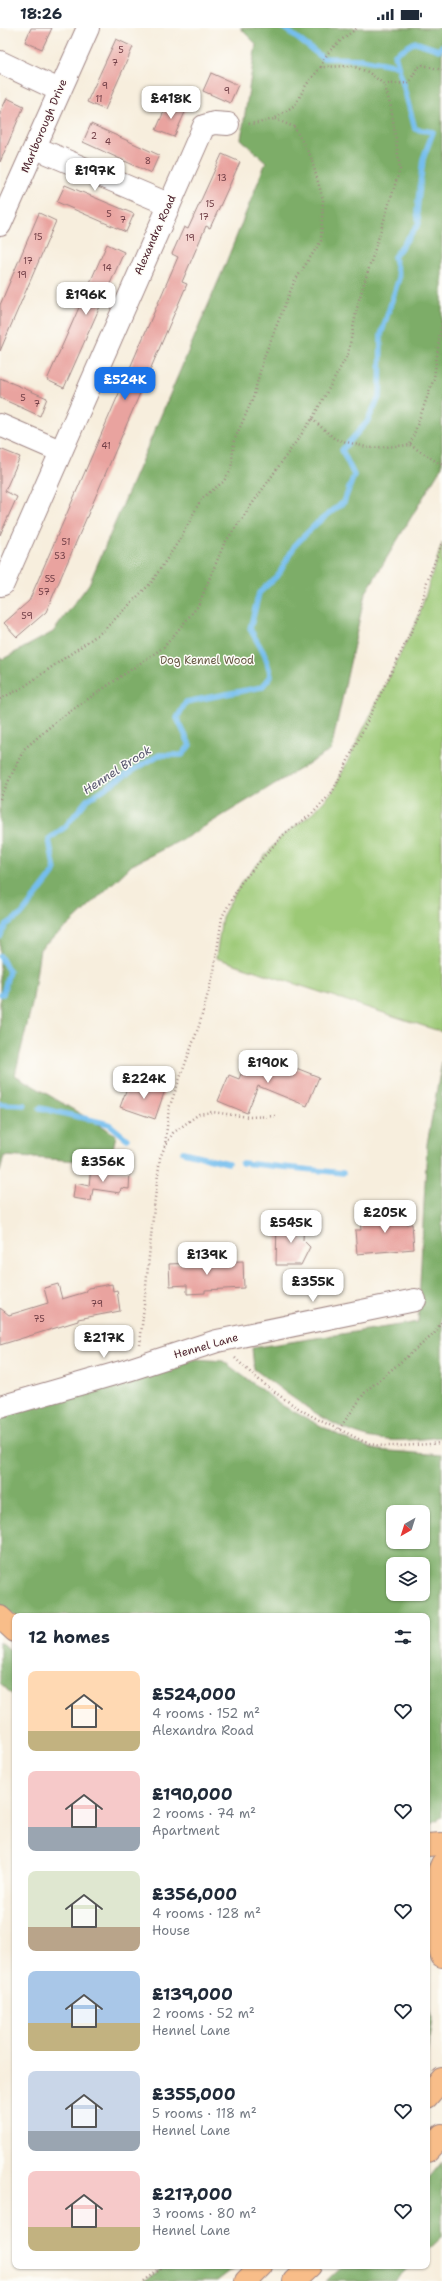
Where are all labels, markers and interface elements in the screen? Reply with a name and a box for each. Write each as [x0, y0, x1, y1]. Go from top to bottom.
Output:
text: 18:26 [20, 4, 62, 24]
house number: 5 [118, 44, 124, 56]
house number: 7 [112, 57, 118, 69]
street label: Marlborough Drive [17, 77, 71, 175]
house number: 9 [102, 80, 108, 92]
house number: 9 [224, 85, 230, 97]
pin: £418K [143, 86, 199, 120]
text: £418K [151, 90, 191, 107]
house number: 11 [95, 93, 103, 105]
house number: 2 [91, 130, 97, 142]
house number: 4 [105, 136, 111, 148]
house number: 8 [145, 155, 151, 167]
pin: £197K [67, 158, 123, 192]
text: £197K [75, 162, 115, 179]
house number: 13 [217, 172, 227, 184]
street label: Alexandra Road [131, 193, 179, 277]
house number: 15 [205, 198, 215, 210]
house number: 5 [106, 208, 112, 220]
house number: 17 [199, 211, 209, 223]
house number: 7 [120, 214, 126, 226]
house number: 15 [33, 231, 43, 243]
house number: 19 [185, 232, 195, 244]
house number: 17 [23, 255, 33, 267]
house number: 14 [102, 262, 112, 274]
house number: 19 [17, 269, 27, 281]
pin: £196K [58, 282, 114, 316]
text: £196K [66, 286, 106, 303]
pin: £524K [97, 367, 153, 401]
text: £524K [103, 371, 147, 388]
house number: 5 [20, 392, 26, 404]
house number: 7 [34, 398, 40, 410]
house number: 41 [101, 440, 111, 452]
house number: 51 [62, 536, 70, 548]
house number: 53 [54, 550, 66, 562]
house number: 55 [45, 573, 55, 585]
house number: 57 [38, 586, 50, 598]
house number: 59 [21, 610, 33, 622]
park label: Dog Kennel Wood [160, 653, 254, 668]
water label: Hennel Brook [80, 742, 154, 798]
pin: £190K [240, 1050, 296, 1084]
text: £190K [248, 1054, 288, 1071]
pin: £224K [116, 1066, 172, 1100]
text: £224K [122, 1070, 166, 1087]
pin: £356K [75, 1149, 131, 1183]
text: £356K [81, 1153, 125, 1170]
pin: £205K [357, 1200, 413, 1234]
text: £205K [363, 1204, 407, 1221]
pin: £545K [263, 1210, 319, 1244]
text: £545K [270, 1214, 312, 1231]
pin: £139K [179, 1242, 235, 1276]
text: £139K [187, 1246, 227, 1263]
pin: £355K [285, 1269, 341, 1303]
text: £355K [292, 1273, 334, 1290]
house number: 79 [91, 1298, 103, 1310]
house number: 75 [33, 1313, 45, 1325]
pin: £217K [76, 1325, 132, 1359]
text: £217K [84, 1329, 125, 1346]
street label: Hennel Lane [172, 1330, 240, 1362]
north arrow [386, 1505, 430, 1549]
map controls [386, 1505, 430, 1601]
button: layers [386, 1557, 430, 1601]
text: 12 homes [28, 1626, 110, 1648]
icon: filters [392, 1626, 414, 1648]
text: £524,000 [152, 1683, 236, 1705]
icon: home [60, 1687, 108, 1735]
icon: heart [392, 1700, 414, 1722]
text: 4 rooms · 152 m² [152, 1705, 260, 1722]
text: Alexandra Road [152, 1722, 254, 1739]
text: £190,000 [152, 1783, 233, 1805]
icon: home [60, 1787, 108, 1835]
icon: heart [392, 1800, 414, 1822]
text: 2 rooms · 74 m² [152, 1805, 256, 1822]
text: Apartment [152, 1822, 220, 1839]
text: £356,000 [152, 1883, 237, 1905]
icon: home [60, 1887, 108, 1935]
icon: heart [392, 1900, 414, 1922]
text: 4 rooms · 128 m² [152, 1905, 261, 1922]
text: House [152, 1922, 190, 1939]
text: £139,000 [152, 1983, 233, 2005]
icon: home [60, 1987, 108, 2035]
icon: heart [392, 2000, 414, 2022]
text: 2 rooms · 52 m² [152, 2005, 255, 2022]
text: Hennel Lane [152, 2022, 230, 2039]
text: £355,000 [152, 2083, 236, 2105]
icon: home [60, 2087, 108, 2135]
icon: heart [392, 2100, 414, 2122]
text: 5 rooms · 118 m² [152, 2105, 257, 2122]
text: Hennel Lane [152, 2122, 230, 2139]
text: £217,000 [152, 2183, 232, 2205]
icon: home [60, 2187, 108, 2235]
icon: heart [392, 2200, 414, 2222]
text: 3 rooms · 80 m² [152, 2205, 256, 2222]
text: Hennel Lane [152, 2222, 230, 2239]

